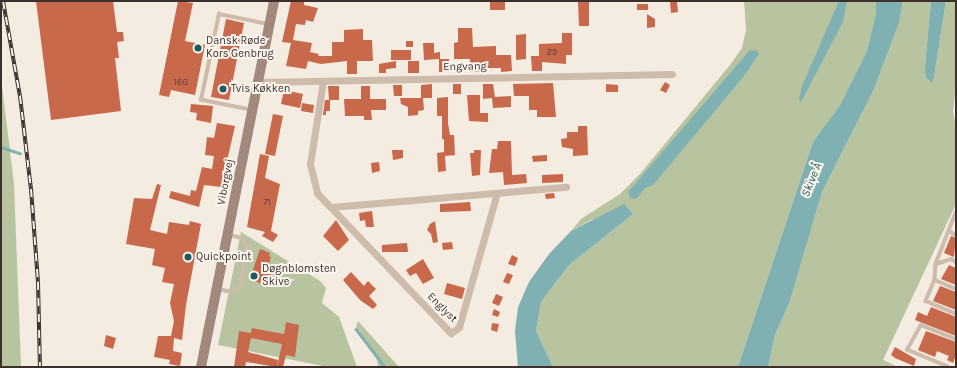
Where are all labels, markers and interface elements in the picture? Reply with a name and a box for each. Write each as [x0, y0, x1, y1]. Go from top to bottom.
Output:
place label: Dansk Røde Kors Genbrug [206, 35, 274, 61]
marker: Dansk Røde Kors Genbrug [193, 43, 203, 53]
house number: 29 [547, 47, 557, 57]
street label: Engvang [443, 60, 487, 74]
house number: 16G [174, 77, 188, 87]
place label: Tvis Køkken [231, 82, 290, 96]
marker: Tvis Køkken [218, 84, 228, 94]
street label: Viborgvej [215, 158, 237, 206]
water label: Skive Å [799, 161, 825, 199]
house number: 71 [263, 197, 271, 207]
place label: Quickpoint [196, 250, 251, 264]
marker: Quickpoint [183, 252, 193, 262]
place label: Døgnblomsten Skive [262, 263, 336, 289]
marker: Døgnblomsten Skive [249, 271, 259, 281]
street label: Englyst [424, 290, 460, 326]

